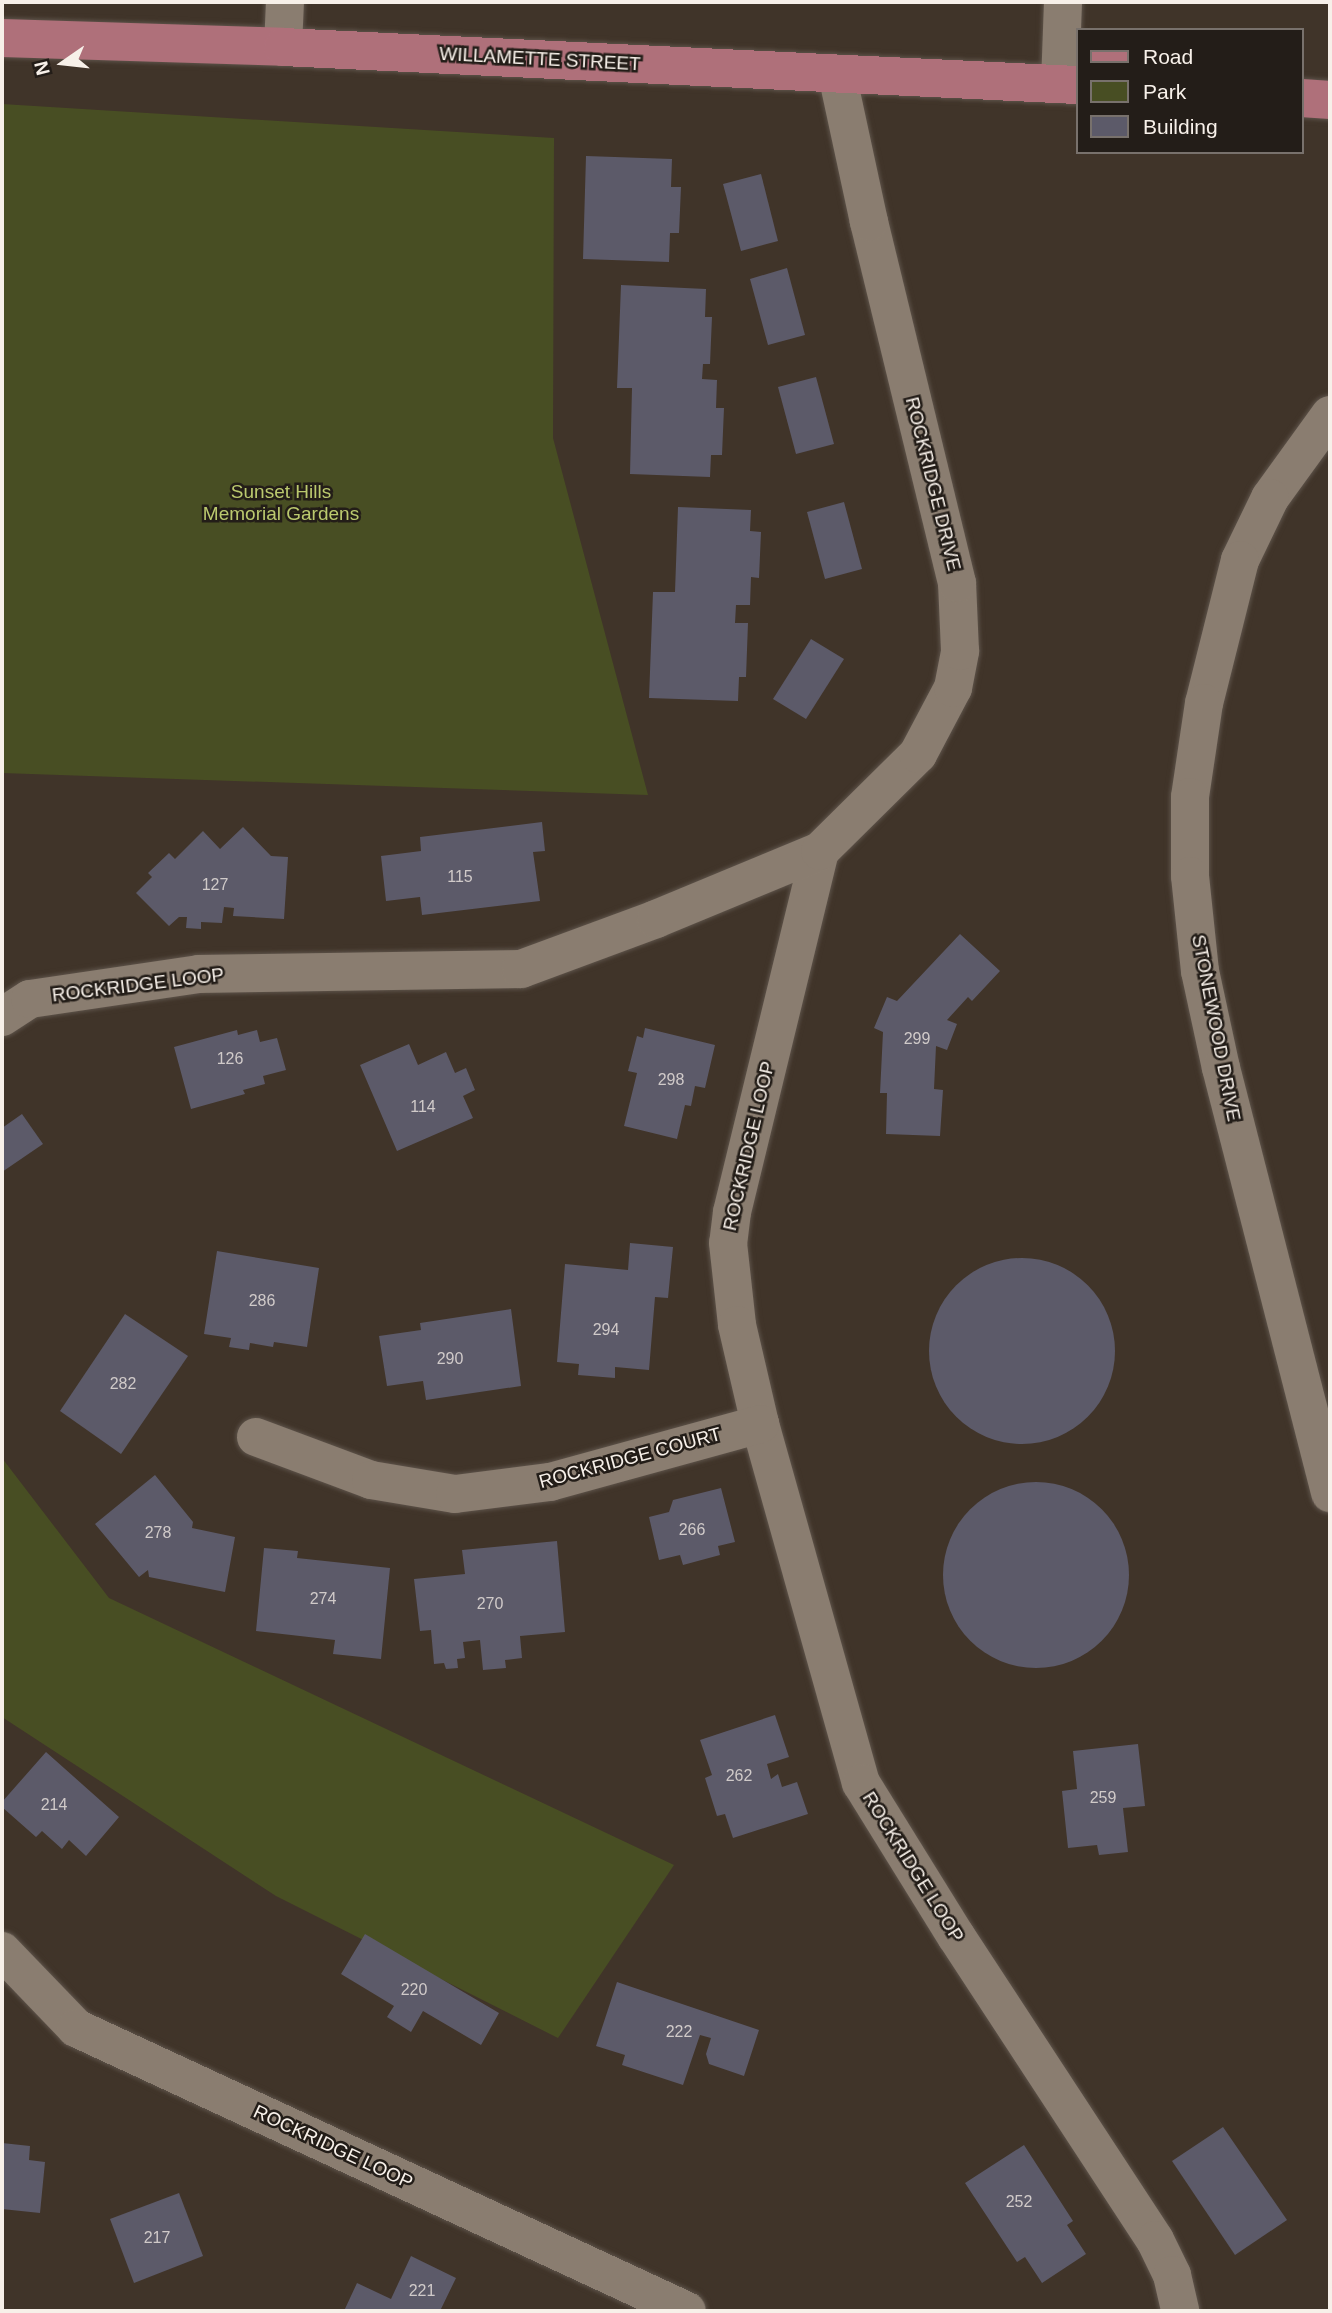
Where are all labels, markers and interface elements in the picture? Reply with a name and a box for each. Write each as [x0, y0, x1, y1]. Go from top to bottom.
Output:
north arrow [28, 28, 98, 98]
legend [1076, 28, 1304, 154]
street label: WILLAMETTE STREET [439, 42, 641, 76]
text: Road [1143, 45, 1193, 68]
text: N [30, 59, 54, 77]
text: Park [1143, 80, 1186, 103]
text: Building [1143, 115, 1218, 138]
street label: ROCKRIDGE DRIVE [900, 395, 966, 573]
park label: Sunset Hills Memorial Gardens [203, 481, 359, 525]
house number: 115 [447, 867, 473, 887]
house number: 127 [202, 875, 228, 895]
street label: STONEWOOD DRIVE [1187, 933, 1245, 1123]
street label: ROCKRIDGE LOOP [51, 963, 225, 1007]
house number: 299 [904, 1029, 930, 1049]
house number: 126 [217, 1049, 243, 1069]
street label: ROCKRIDGE LOOP [718, 1059, 780, 1233]
house number: 298 [658, 1070, 684, 1090]
house number: 114 [410, 1097, 436, 1117]
house number: 286 [249, 1291, 275, 1311]
house number: 294 [593, 1320, 619, 1340]
house number: 290 [437, 1349, 463, 1369]
house number: 282 [110, 1374, 136, 1394]
street label: ROCKRIDGE COURT [536, 1423, 724, 1493]
house number: 266 [679, 1520, 705, 1540]
house number: 278 [145, 1523, 171, 1543]
house number: 274 [310, 1589, 336, 1609]
house number: 270 [477, 1594, 503, 1614]
house number: 262 [726, 1766, 752, 1786]
street label: ROCKRIDGE LOOP [857, 1788, 969, 1946]
house number: 259 [1090, 1788, 1116, 1808]
house number: 214 [41, 1795, 67, 1815]
house number: 220 [401, 1980, 427, 2000]
house number: 222 [666, 2022, 692, 2042]
street label: ROCKRIDGE LOOP [250, 2100, 416, 2194]
house number: 252 [1006, 2192, 1032, 2212]
house number: 217 [144, 2228, 170, 2248]
house number: 221 [409, 2281, 435, 2301]

